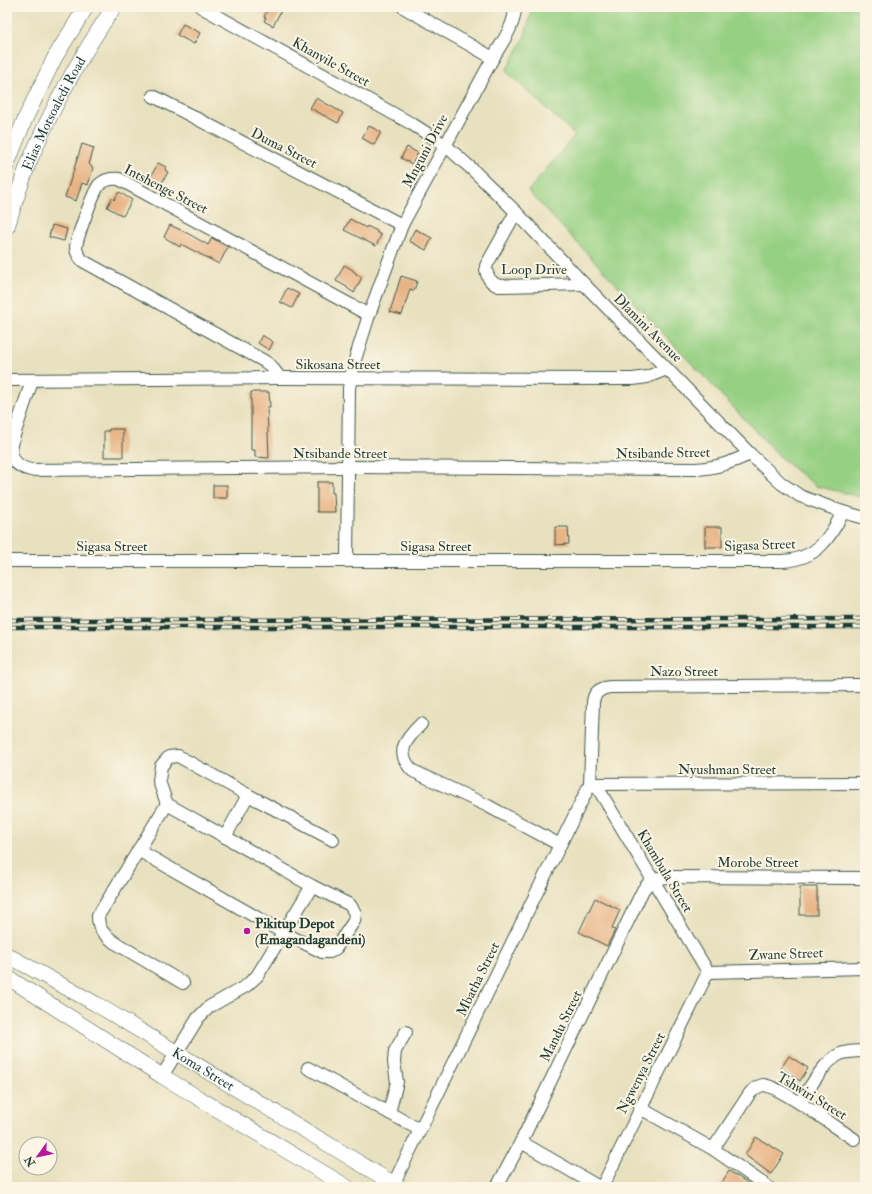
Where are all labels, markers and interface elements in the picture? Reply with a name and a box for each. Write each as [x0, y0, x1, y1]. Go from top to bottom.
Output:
street label: Khanyile Street [289, 34, 373, 91]
street label: Elias Motsoaledi Road [18, 53, 89, 173]
street label: Mnguni Drive [398, 111, 452, 191]
street label: Duma Street [248, 124, 320, 172]
street label: Intshenge Street [121, 161, 211, 218]
street label: Loop Drive [501, 261, 567, 279]
street label: Dlamini Avenue [610, 290, 686, 366]
street label: Sikosana Street [296, 356, 381, 373]
street label: Ntsibande Street [616, 444, 711, 462]
street label: Ntsibande Street [293, 445, 388, 462]
street label: Sigasa Street [724, 535, 796, 555]
street label: Sigasa Street [76, 538, 148, 555]
street label: Sigasa Street [400, 538, 472, 555]
street label: Nazo Street [650, 663, 719, 680]
street label: Nyushman Street [678, 761, 777, 779]
street label: Khambula Street [634, 826, 697, 916]
street label: Morobe Street [717, 854, 799, 871]
place label: Pikitup Depot (Emagandagandeni) [255, 915, 366, 949]
marker: Pikitup Depot (Emagandagandeni) [242, 926, 252, 936]
street label: Mbatha Street [453, 939, 503, 1019]
street label: Zwane Street [749, 944, 824, 964]
street label: Mandu Street [536, 987, 586, 1064]
street label: Ngwenya Street [613, 1029, 670, 1117]
street label: Koma Street [169, 1044, 238, 1094]
street label: Tshwiri Street [774, 1068, 851, 1124]
north arrow [18, 1136, 58, 1176]
text: N [21, 1153, 39, 1170]

